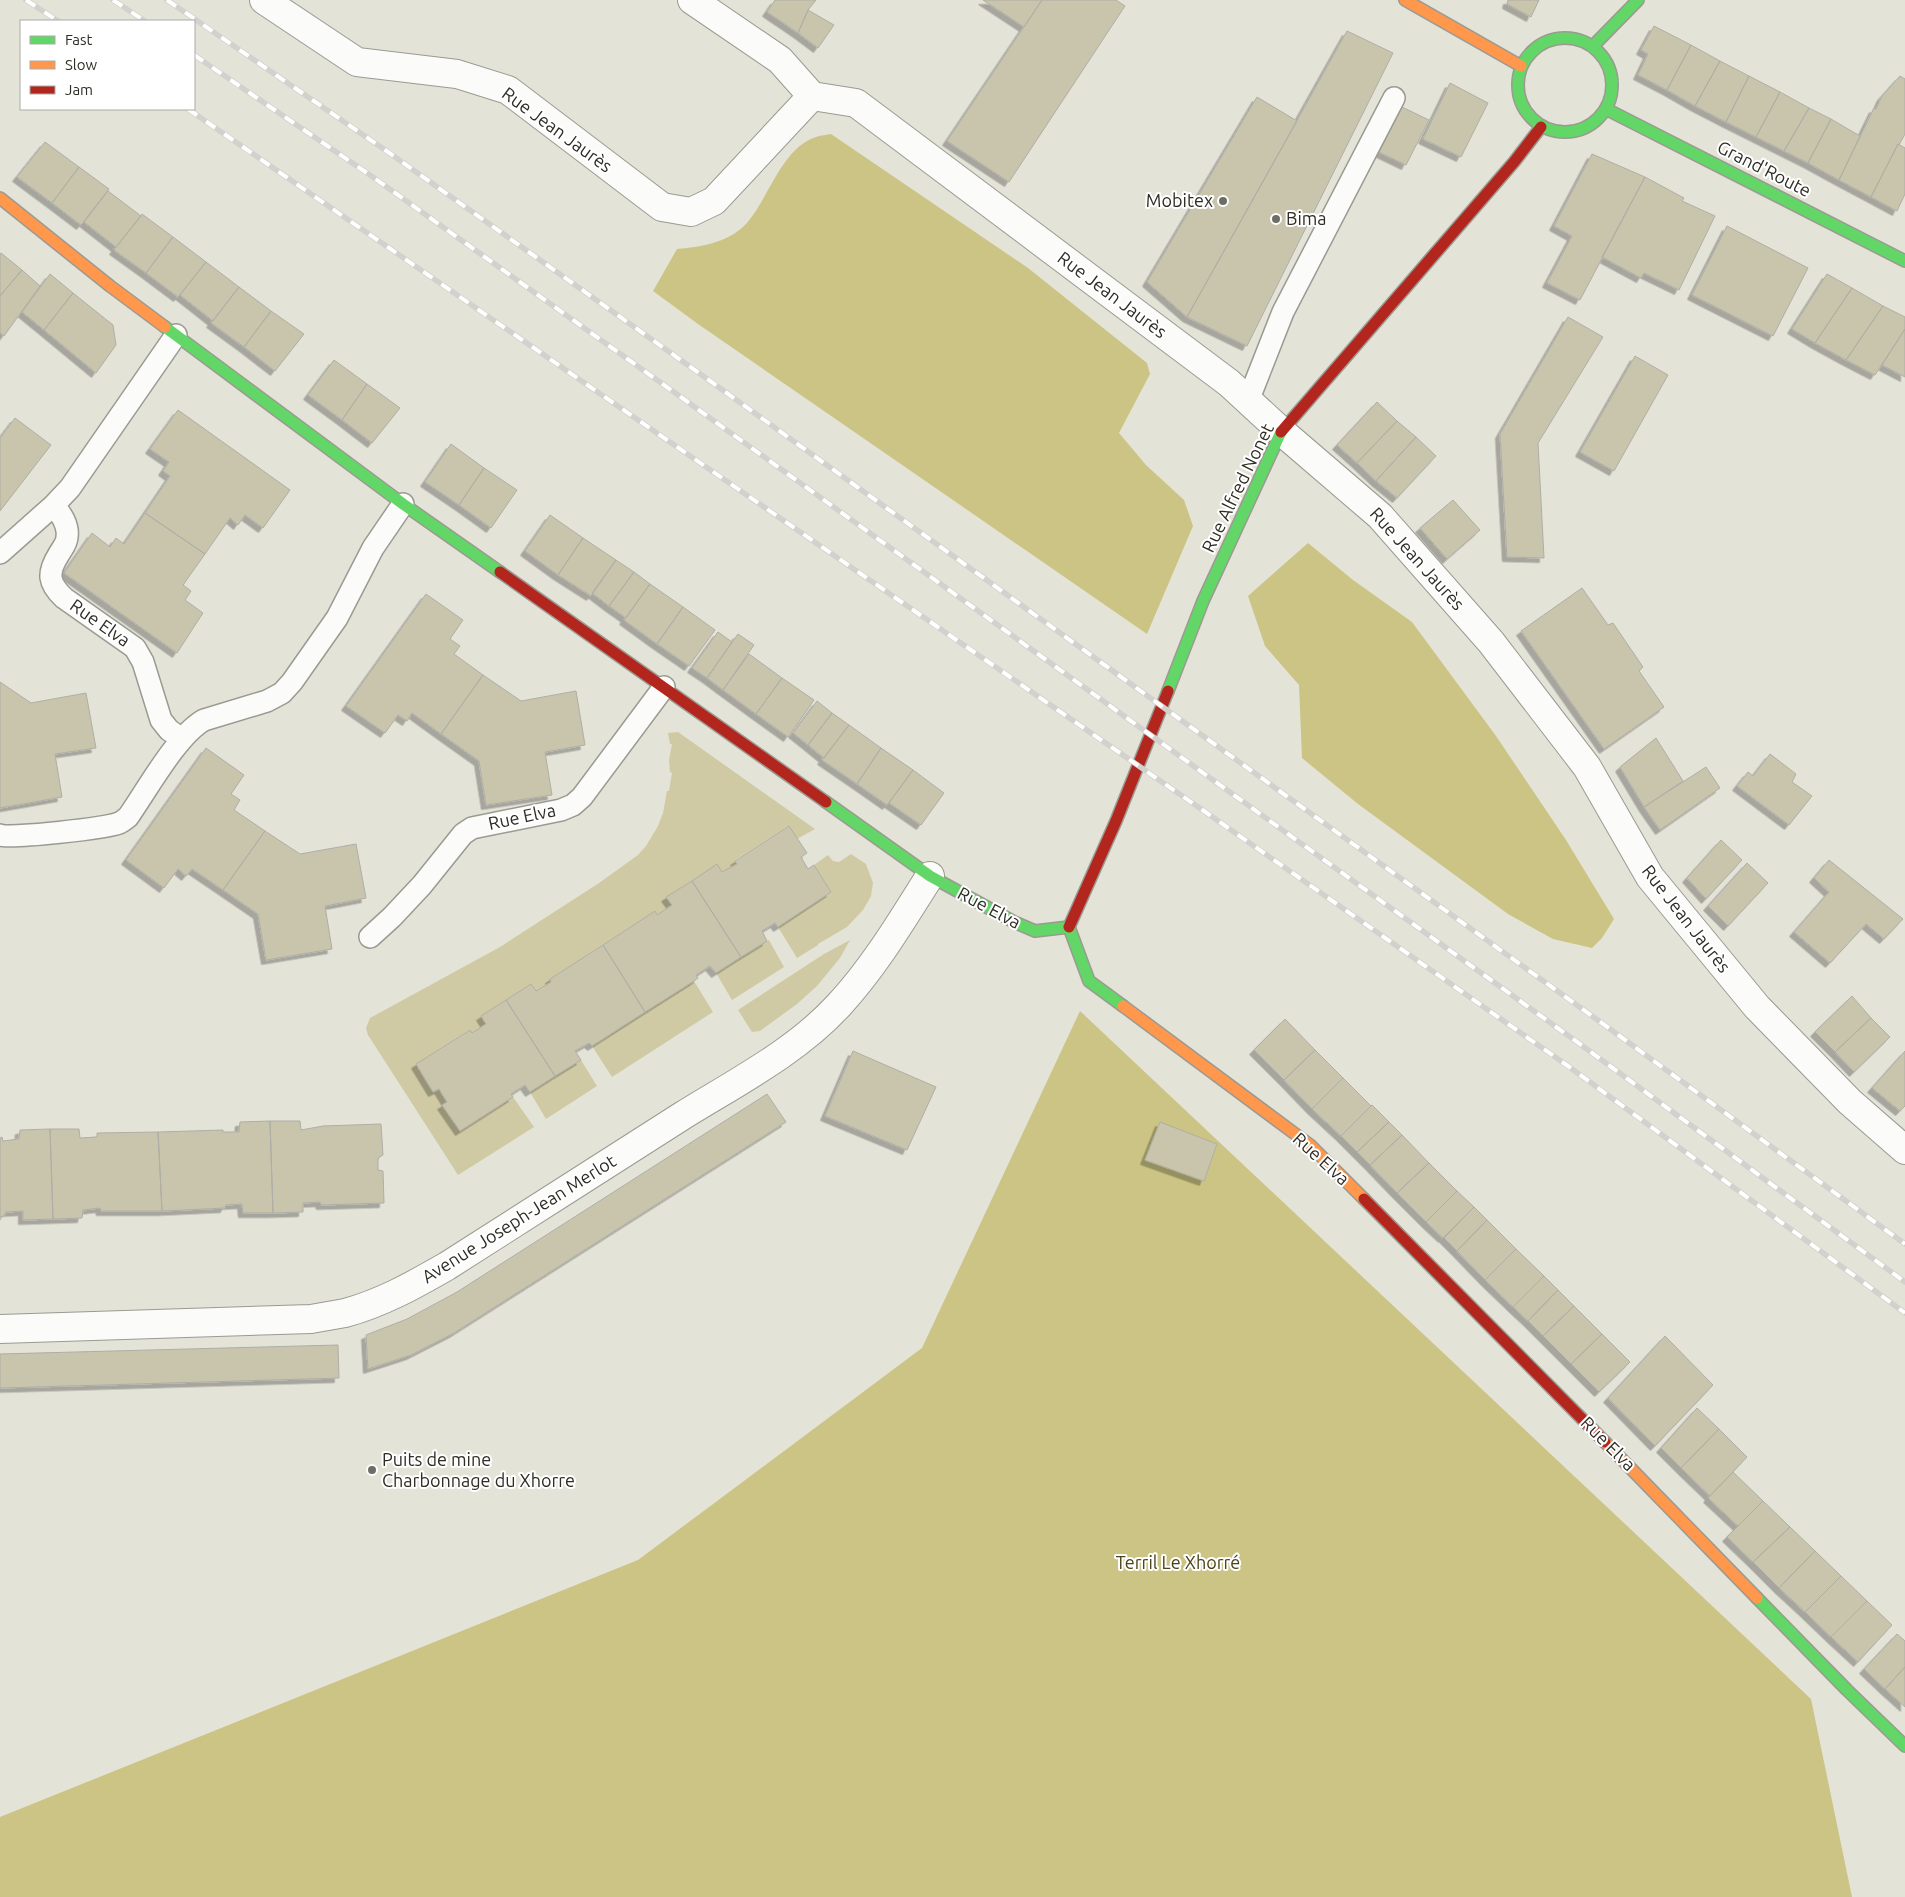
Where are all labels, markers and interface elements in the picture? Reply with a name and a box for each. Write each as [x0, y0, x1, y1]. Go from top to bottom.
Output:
legend [20, 20, 195, 110]
text: Fast [65, 31, 93, 48]
text: Slow [65, 56, 98, 73]
text: Jam [65, 81, 93, 98]
street label: Rue Jean Jaurès [499, 83, 617, 176]
street label: Grand'Route [1714, 136, 1814, 200]
place label: Mobitex [1146, 190, 1213, 210]
marker: Mobitex [1217, 195, 1229, 207]
place label: Bima [1286, 208, 1327, 228]
marker: Bima [1270, 213, 1282, 225]
street label: Rue Jean Jaurès [1054, 247, 1171, 342]
street label: Rue Alfred Nonet [1197, 420, 1277, 555]
street label: Rue Jean Jaurès [1367, 503, 1469, 614]
street label: Rue Elva [67, 594, 134, 650]
street label: Rue Elva [486, 799, 557, 833]
street label: Rue Jean Jaurès [1639, 861, 1735, 976]
street label: Rue Elva [955, 882, 1024, 932]
street label: Rue Elva [1290, 1128, 1354, 1189]
street label: Avenue Joseph-Jean Merlot [418, 1150, 619, 1286]
street label: Rue Elva [1577, 1412, 1640, 1475]
place label: Puits de mine Charbonnage du Xhorre [382, 1449, 575, 1490]
marker: Puits de mine Charbonnage du Xhorre [366, 1464, 378, 1476]
park label: Terril Le Xhorré [1116, 1552, 1240, 1572]

